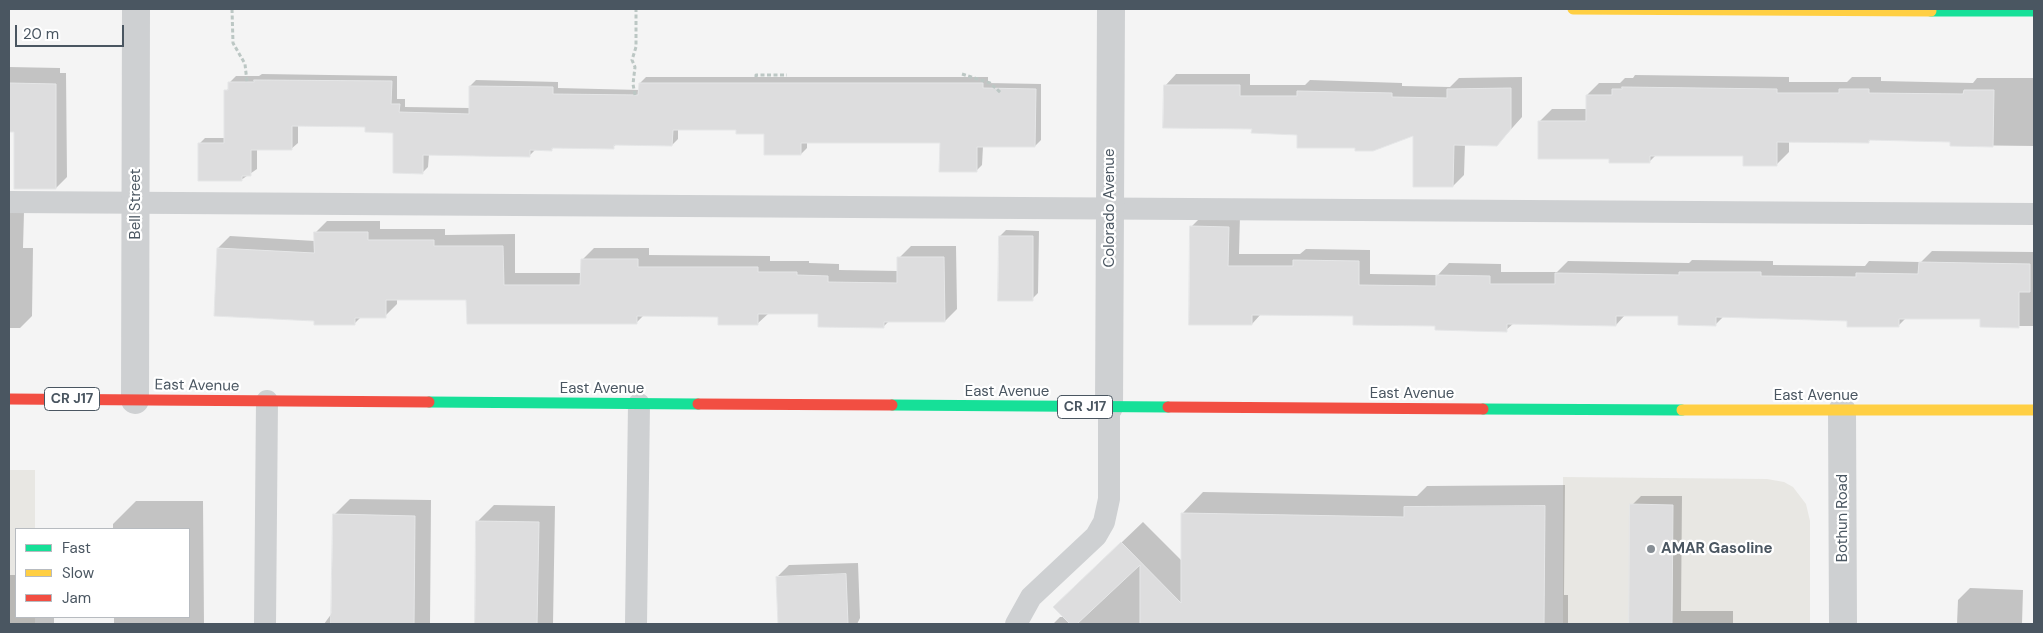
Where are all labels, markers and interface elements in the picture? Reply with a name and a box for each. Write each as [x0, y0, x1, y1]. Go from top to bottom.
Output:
scale bar [18, 15, 126, 47]
text: 20 m [23, 24, 59, 44]
street label: Colorado Avenue [1101, 149, 1119, 267]
street label: Bell Street [127, 169, 145, 239]
street label: East Avenue [155, 376, 239, 396]
street label: East Avenue [560, 380, 644, 398]
street label: East Avenue [965, 383, 1049, 401]
street label: East Avenue [1370, 385, 1454, 403]
street label: East Avenue [1774, 387, 1858, 405]
road number: CR J17 [44, 388, 100, 410]
road number: CR J17 [1058, 396, 1112, 418]
street label: Bothun Road [1834, 474, 1852, 562]
legend [15, 528, 190, 618]
text: Fast [62, 538, 91, 558]
place label: AMAR Gasoline [1661, 540, 1773, 558]
marker: AMAR Gasoline [1645, 543, 1657, 555]
text: Slow [62, 563, 94, 583]
text: Jam [62, 588, 91, 608]

